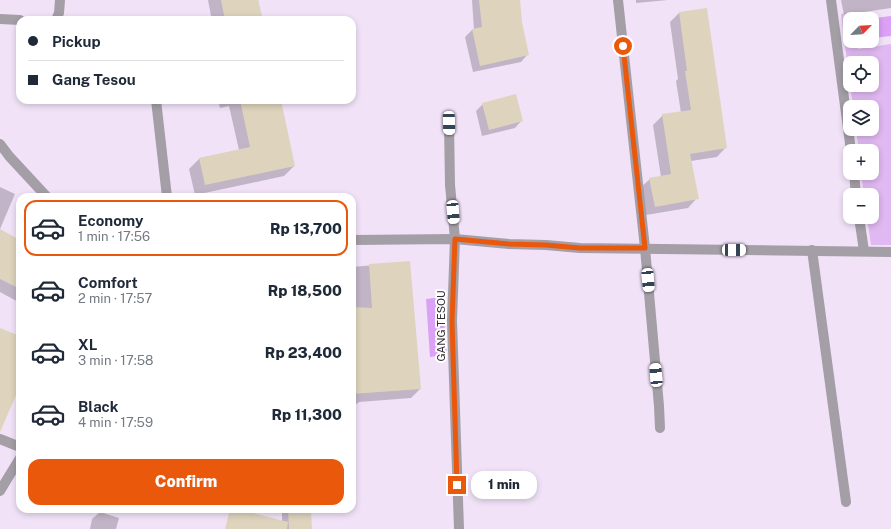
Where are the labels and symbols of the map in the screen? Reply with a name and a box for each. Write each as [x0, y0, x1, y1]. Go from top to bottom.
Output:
north arrow [843, 12, 879, 48]
route start [614, 37, 632, 55]
car [443, 111, 455, 135]
car [446, 200, 460, 224]
car [722, 244, 746, 256]
car [641, 268, 655, 292]
street label: GANG TESOU [435, 290, 447, 362]
car [649, 363, 663, 387]
callout: 1 min [471, 471, 537, 499]
route end [448, 476, 466, 494]

